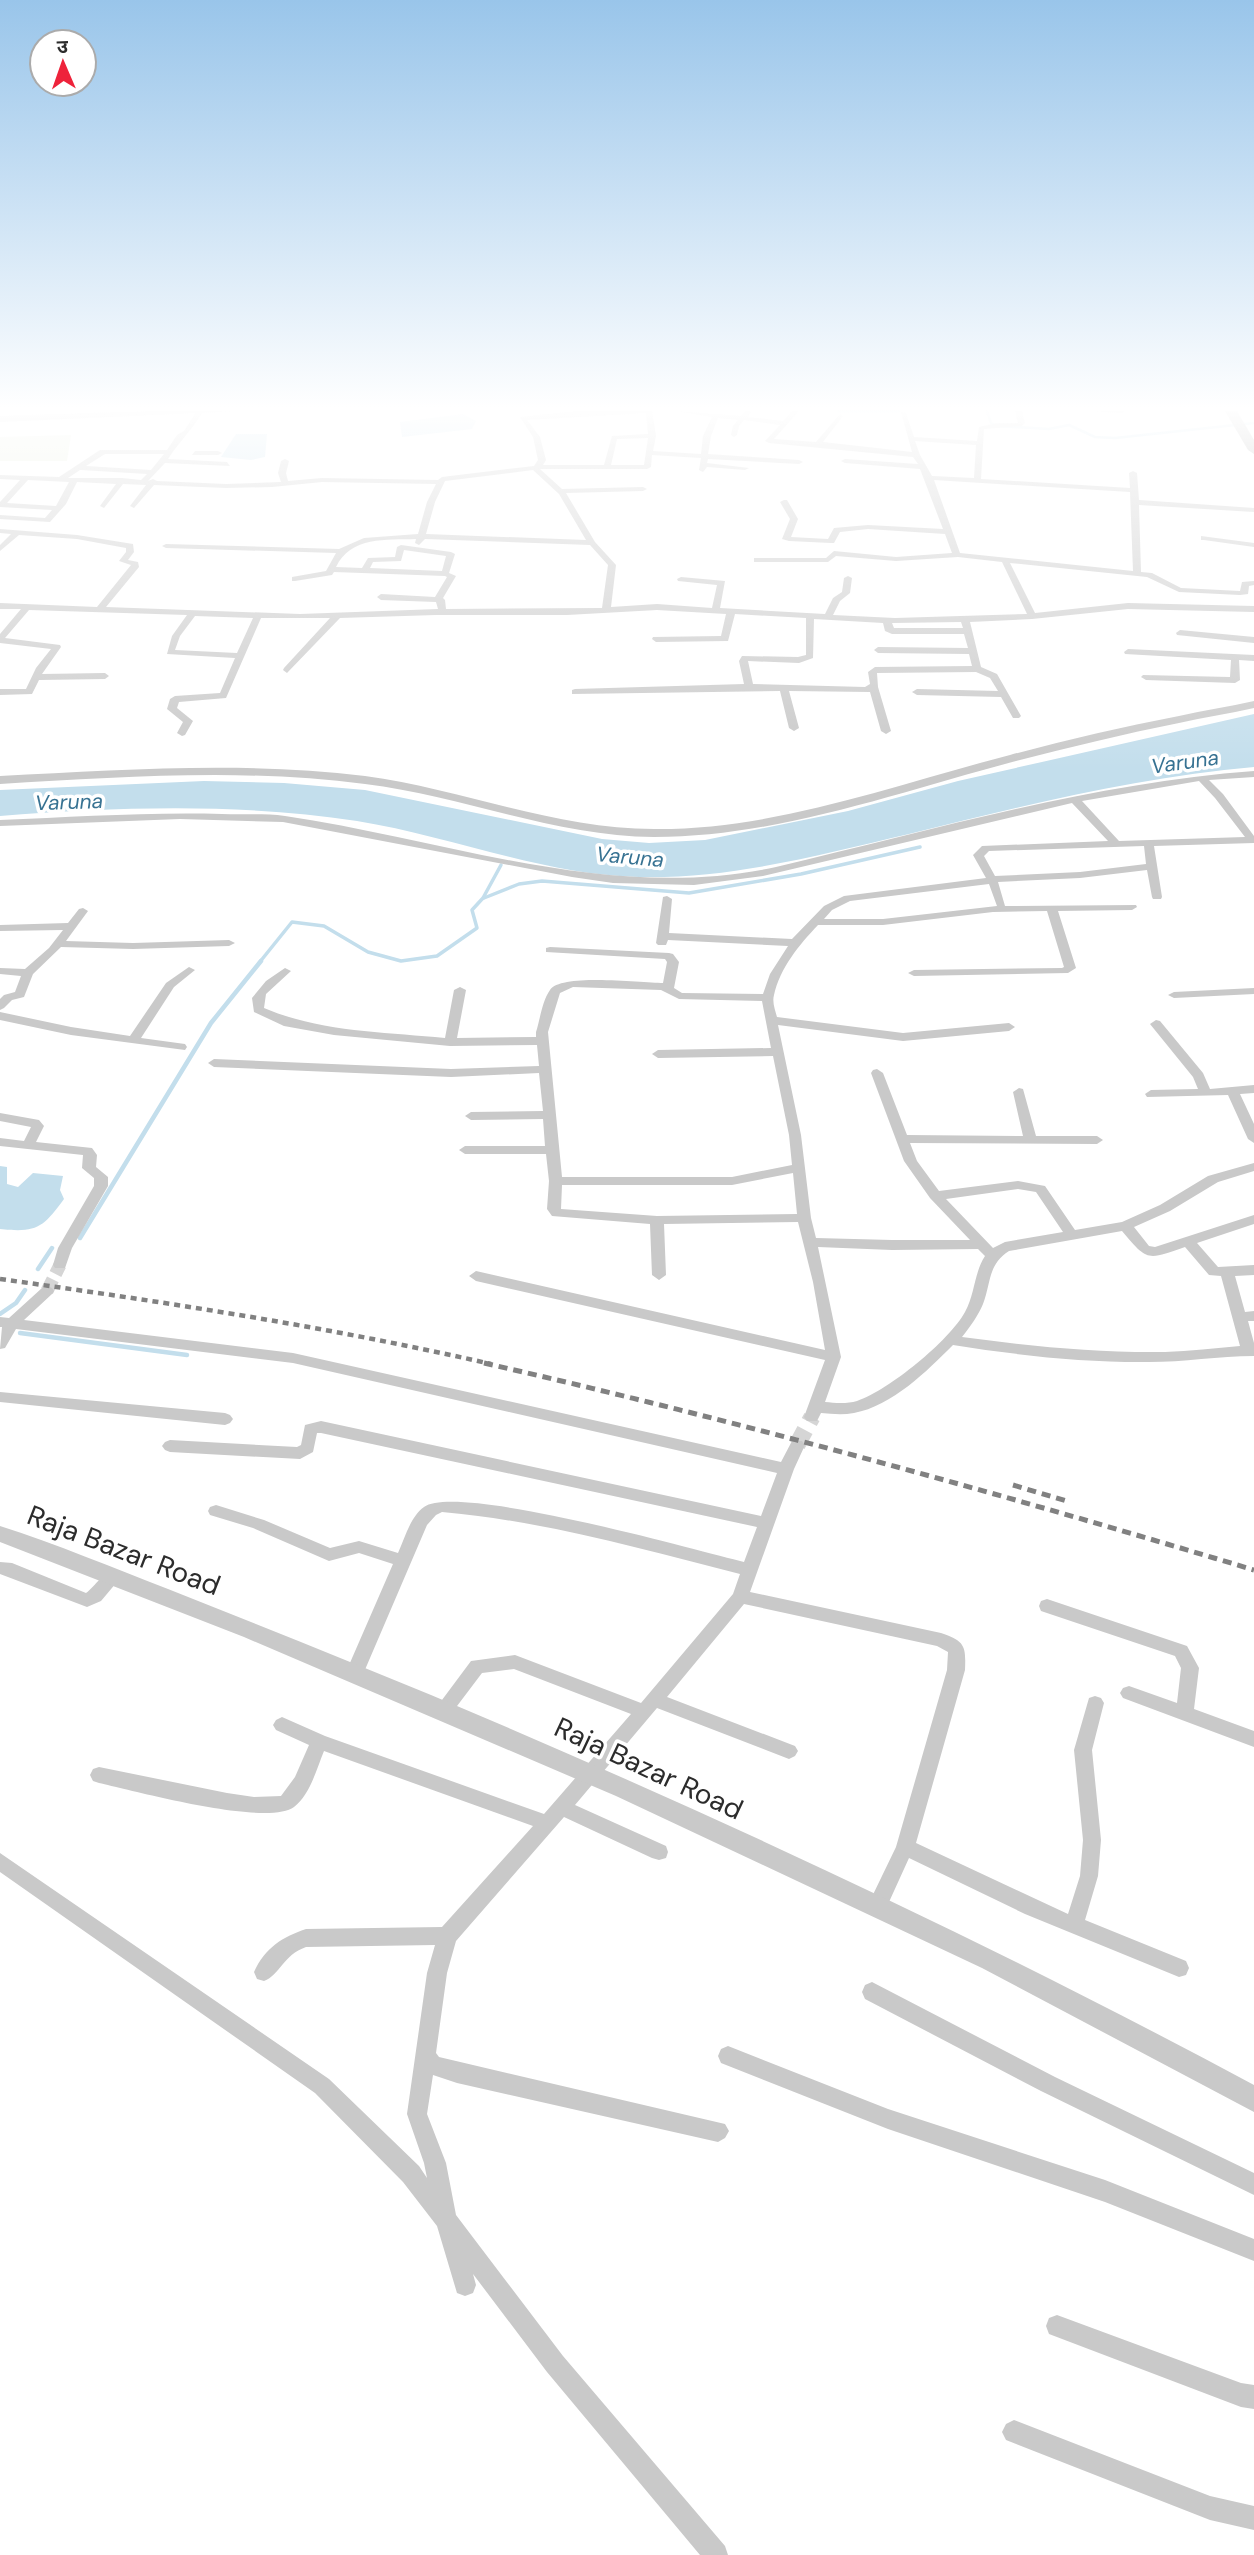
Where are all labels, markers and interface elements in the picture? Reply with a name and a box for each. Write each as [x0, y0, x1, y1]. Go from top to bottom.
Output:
north arrow [28, 28, 98, 98]
text: उ [56, 34, 69, 59]
water label: Varuna [1149, 743, 1221, 781]
water label: Varuna [34, 787, 104, 817]
water label: Varuna [595, 840, 665, 874]
street label: Raja Bazar Road [22, 1497, 226, 1604]
street label: Raja Bazar Road [548, 1709, 749, 1828]

